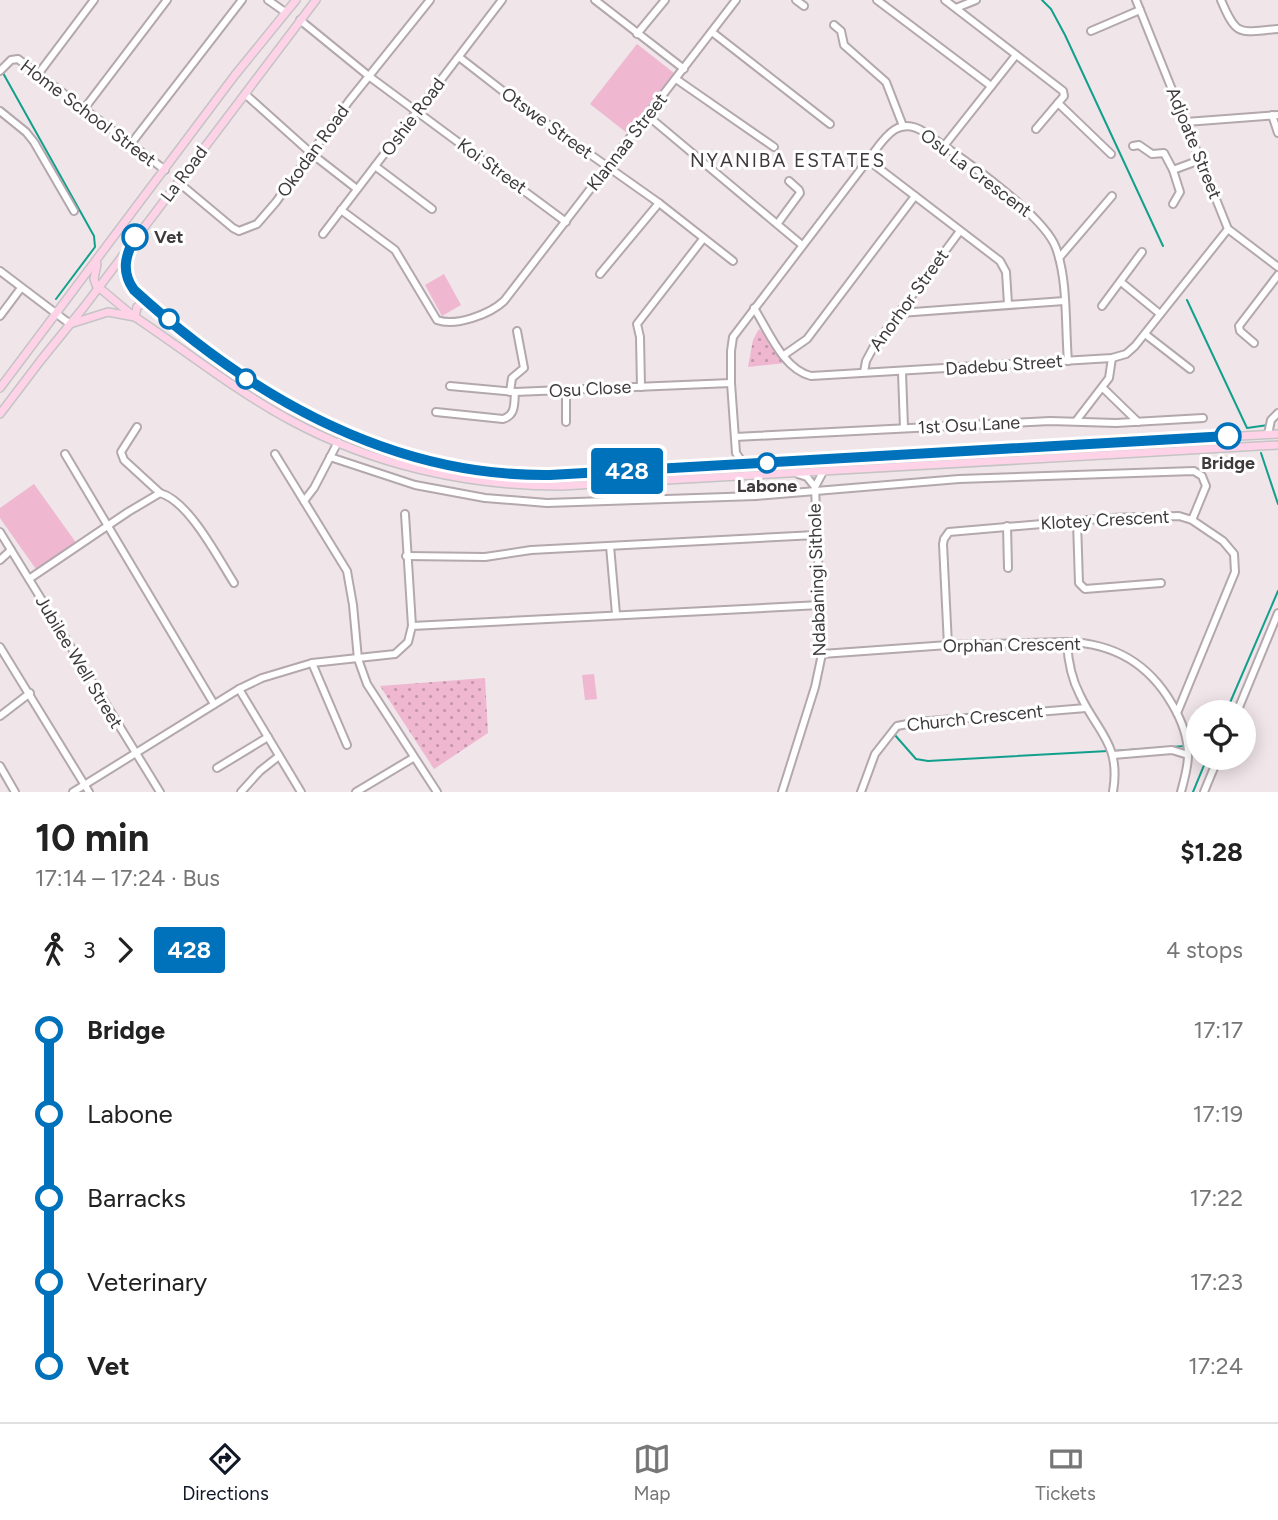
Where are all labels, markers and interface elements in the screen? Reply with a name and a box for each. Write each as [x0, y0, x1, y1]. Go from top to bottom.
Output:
street label: Home School Street [16, 55, 160, 171]
street label: Oshie Road [376, 74, 450, 160]
street label: Otswe Street [497, 82, 597, 164]
street label: Adjoate Street [1162, 84, 1226, 202]
street label: Klannaa Street [582, 89, 672, 195]
street label: Okodan Road [272, 101, 354, 201]
street label: Osu La Crescent [916, 124, 1036, 222]
street label: Koi Street [453, 134, 531, 199]
street label: La Road [156, 142, 212, 206]
district label: NYANIBA ESTATES [690, 149, 886, 172]
marker: Vet [122, 224, 148, 250]
place label: Vet [154, 226, 183, 248]
street label: Anorhor Street [865, 245, 953, 355]
unlabelled marker [159, 309, 179, 329]
street label: Dadebu Street [945, 350, 1064, 380]
unlabelled marker [236, 369, 256, 389]
street label: Osu Close [548, 376, 632, 402]
street label: 1st Osu Lane [917, 411, 1021, 439]
marker: Bridge [1215, 423, 1241, 449]
line badge: 428 [587, 448, 667, 494]
place label: Bridge [1201, 452, 1255, 474]
marker: Labone [757, 453, 777, 473]
text: 428 [605, 456, 649, 485]
place label: Labone [737, 475, 797, 497]
street label: Ndabaningi Sithole [803, 503, 831, 657]
street label: Klotey Crescent [1040, 506, 1170, 534]
street label: Jubilee Well Street [31, 592, 127, 733]
street label: Orphan Crescent [943, 633, 1081, 657]
street label: Church Crescent [906, 700, 1044, 736]
map controls [1186, 700, 1256, 770]
button: locate [1186, 700, 1256, 770]
text: 10 min [35, 815, 149, 861]
text: $1.28 [1180, 836, 1243, 868]
text: 17:14 – 17:24 · Bus [35, 864, 220, 892]
icon: walk [35, 931, 73, 969]
icon: forward [106, 931, 144, 969]
text: 428 [168, 935, 211, 964]
text: 3 [83, 936, 96, 964]
text: 4 stops [1166, 936, 1243, 964]
text: Bridge [87, 1014, 165, 1046]
text: 17:17 [1193, 1016, 1243, 1044]
text: Labone [87, 1098, 173, 1130]
text: 17:19 [1193, 1100, 1243, 1128]
text: Barracks [87, 1182, 186, 1214]
text: 17:22 [1190, 1184, 1243, 1212]
text: Veterinary [87, 1266, 207, 1298]
text: 17:23 [1190, 1268, 1243, 1296]
text: Vet [87, 1350, 130, 1382]
text: 17:24 [1188, 1352, 1243, 1380]
tab: Directions [182, 1440, 269, 1505]
tab: Map [633, 1440, 671, 1505]
tab: Tickets [1035, 1440, 1096, 1505]

